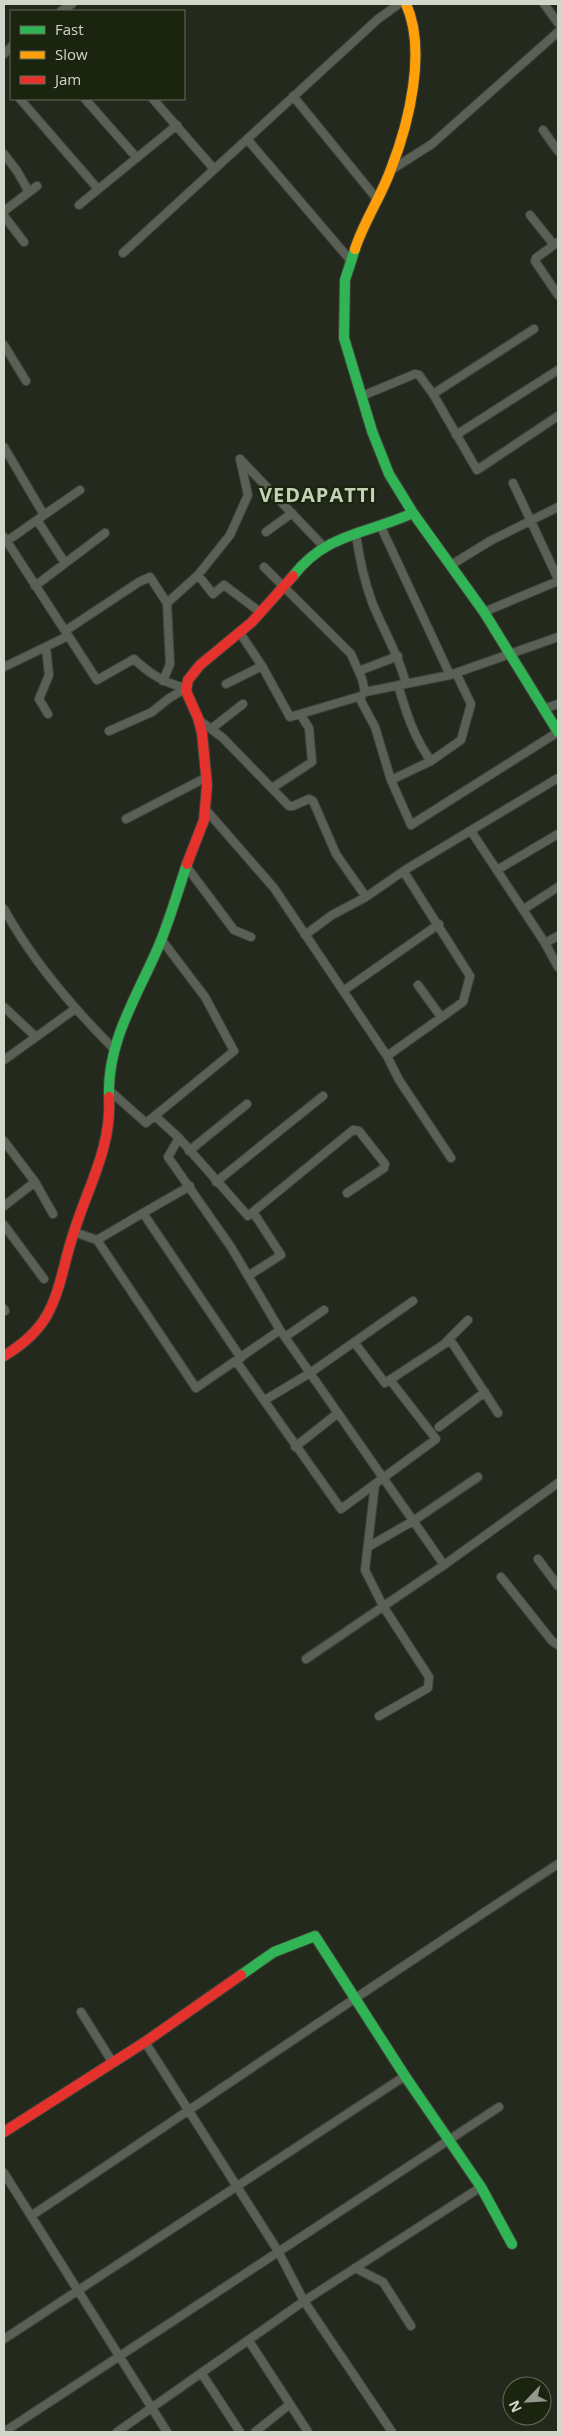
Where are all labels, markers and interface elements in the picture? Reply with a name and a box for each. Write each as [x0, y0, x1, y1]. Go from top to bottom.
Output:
legend [10, 10, 185, 100]
text: Fast [55, 19, 84, 39]
text: Slow [55, 44, 88, 64]
text: Jam [53, 69, 81, 89]
district label: VEDAPATTI [259, 481, 377, 508]
north arrow [502, 2376, 552, 2426]
text: N [504, 2398, 526, 2416]

